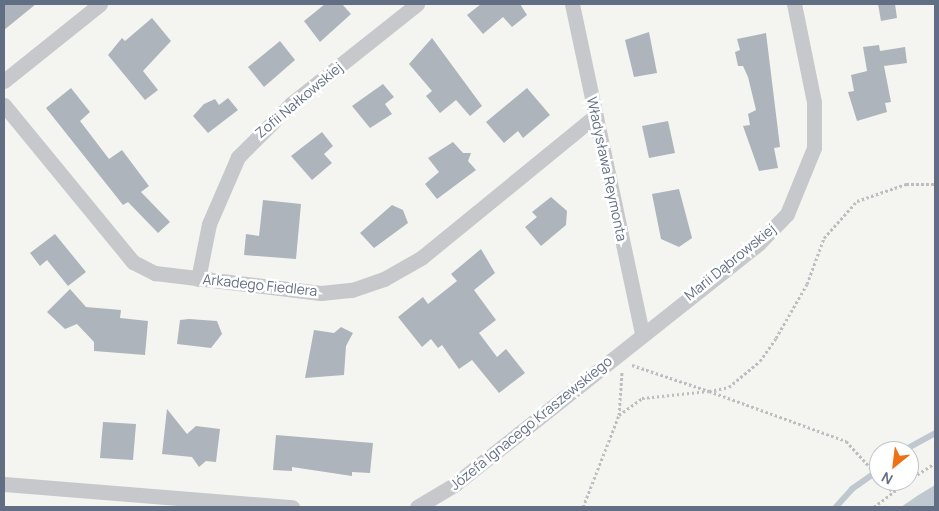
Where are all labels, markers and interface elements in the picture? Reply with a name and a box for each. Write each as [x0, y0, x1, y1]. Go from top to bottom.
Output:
street label: Zofii Nałkowskiej [252, 59, 346, 141]
street label: Władysława Reymonta [583, 95, 631, 243]
street label: Marii Dąbrowskiej [681, 220, 779, 304]
street label: Arkadego Fiedlera [202, 271, 318, 299]
street label: Józefa Ignacego Kraszewskiego [447, 352, 615, 494]
north arrow [869, 441, 919, 491]
text: N [878, 468, 896, 489]

